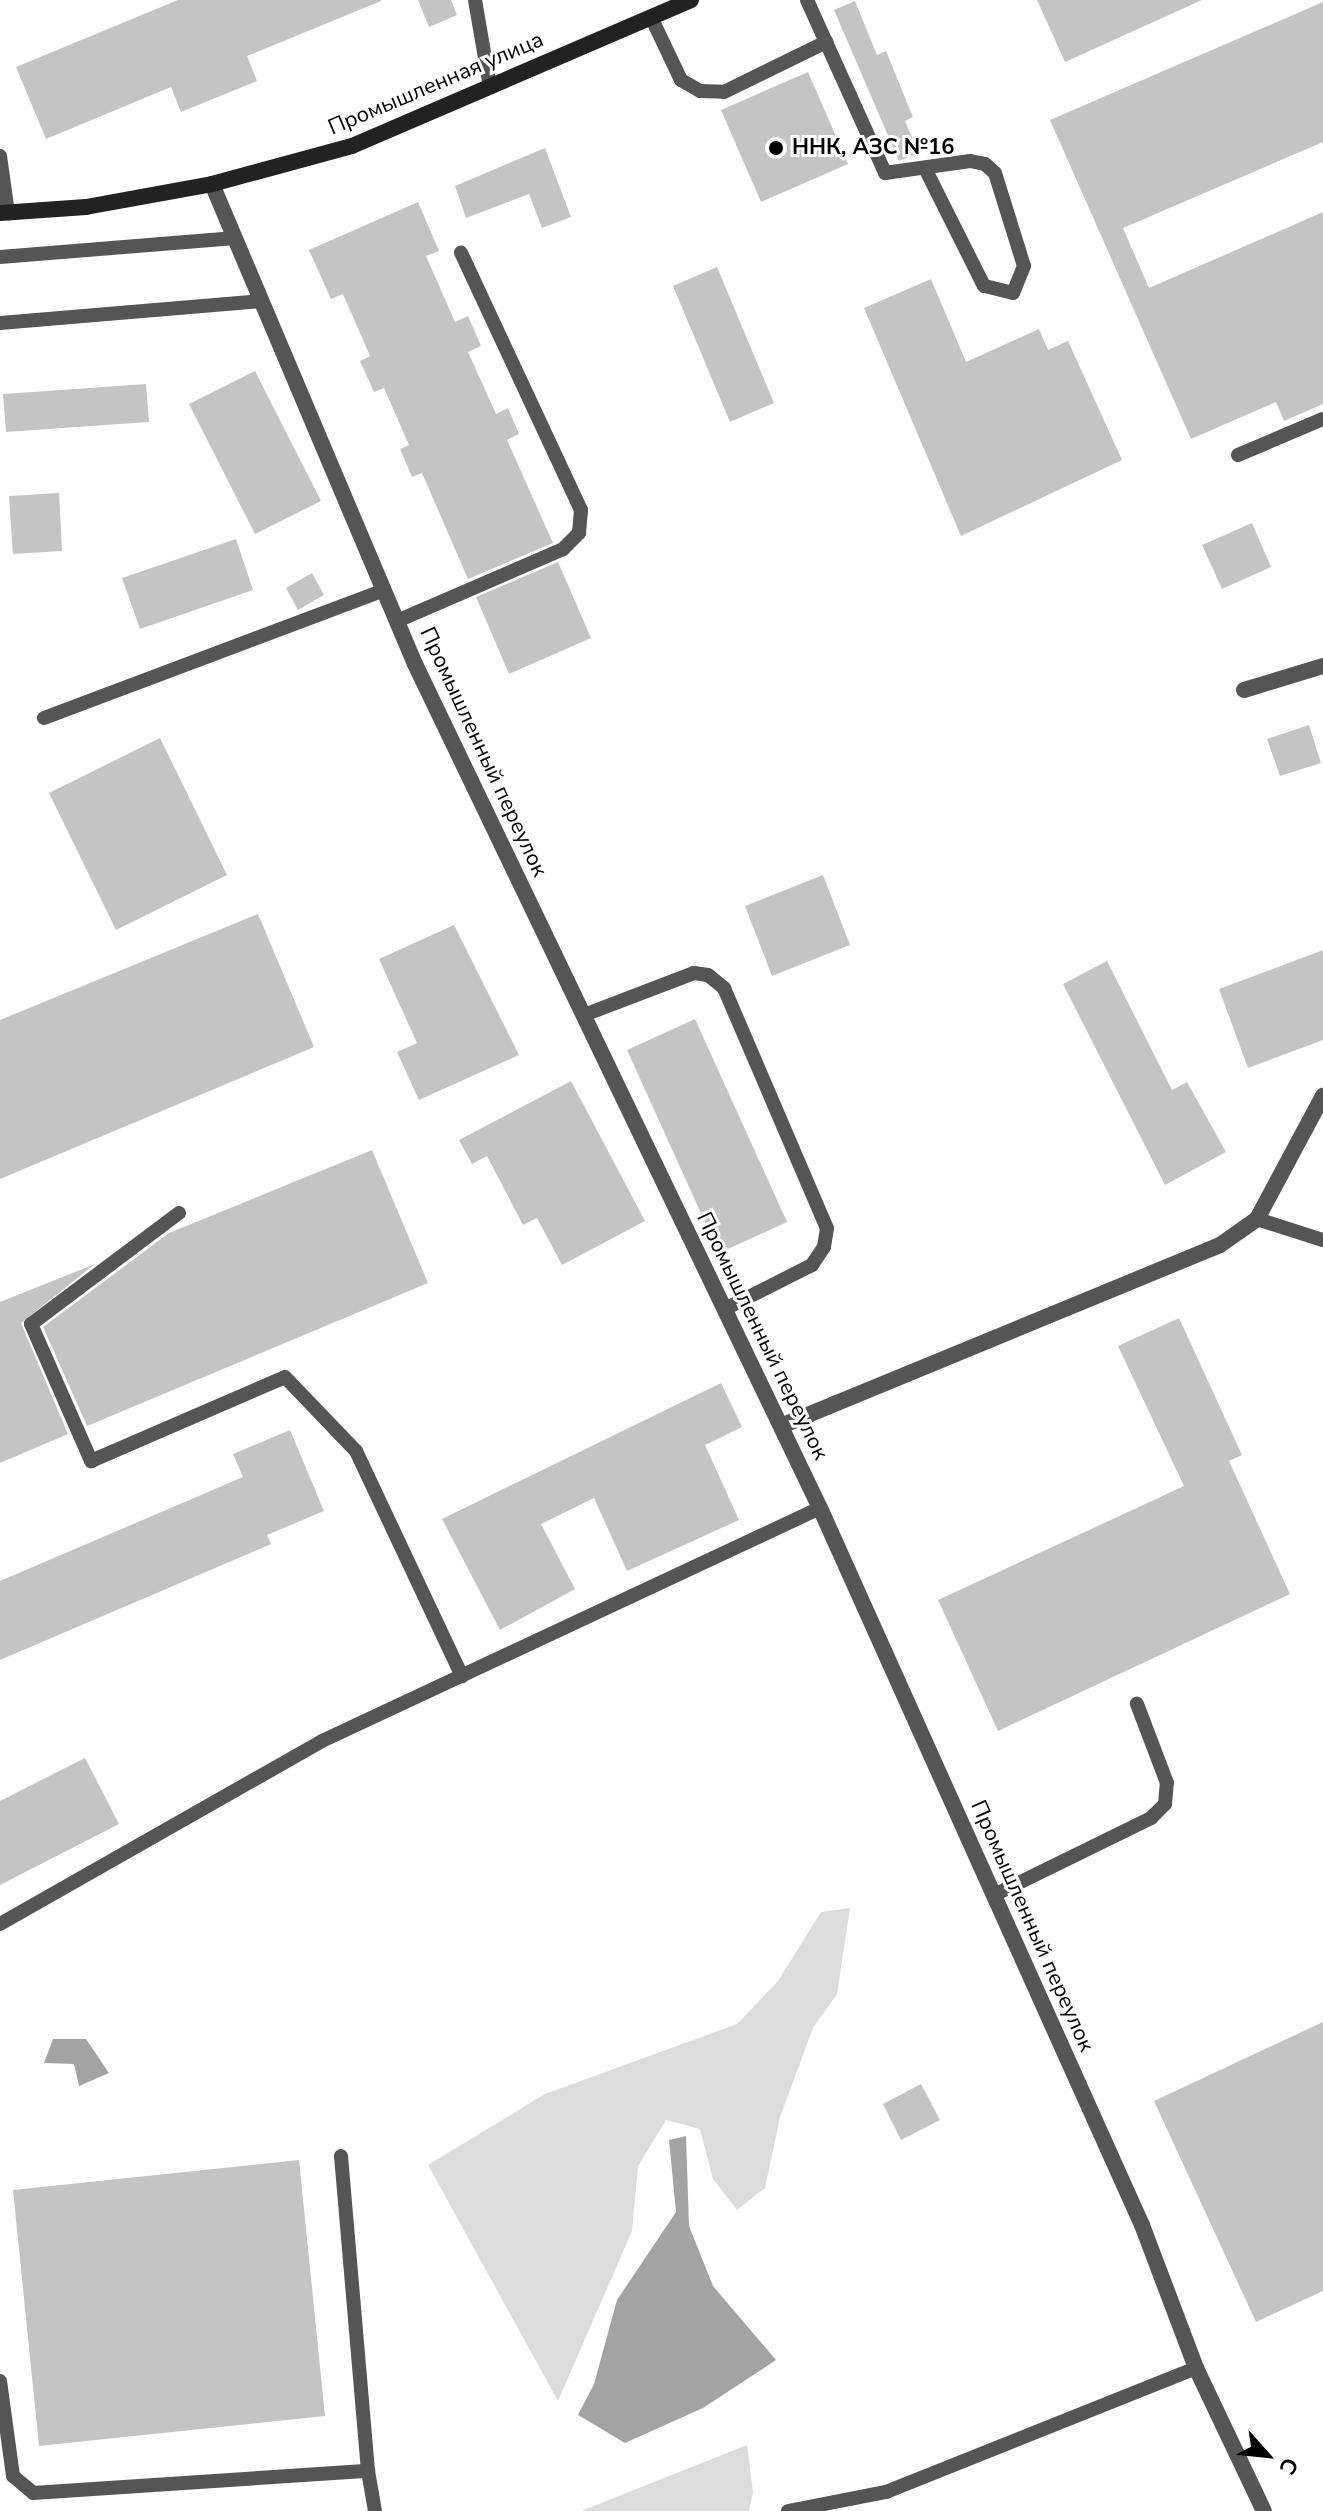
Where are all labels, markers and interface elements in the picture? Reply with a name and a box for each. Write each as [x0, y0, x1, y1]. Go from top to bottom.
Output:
street label: Промышленная улица [324, 27, 548, 141]
place label: ННК, АЗС №16 [792, 135, 954, 161]
marker: ННК, АЗС №16 [767, 139, 785, 157]
street label: Промышленный переулок [413, 623, 553, 881]
street label: Промышленный переулок [690, 1208, 834, 1464]
street label: Промышленный переулок [965, 1796, 1099, 2056]
north arrow [1227, 2415, 1307, 2495]
text: С [1272, 2452, 1305, 2479]

